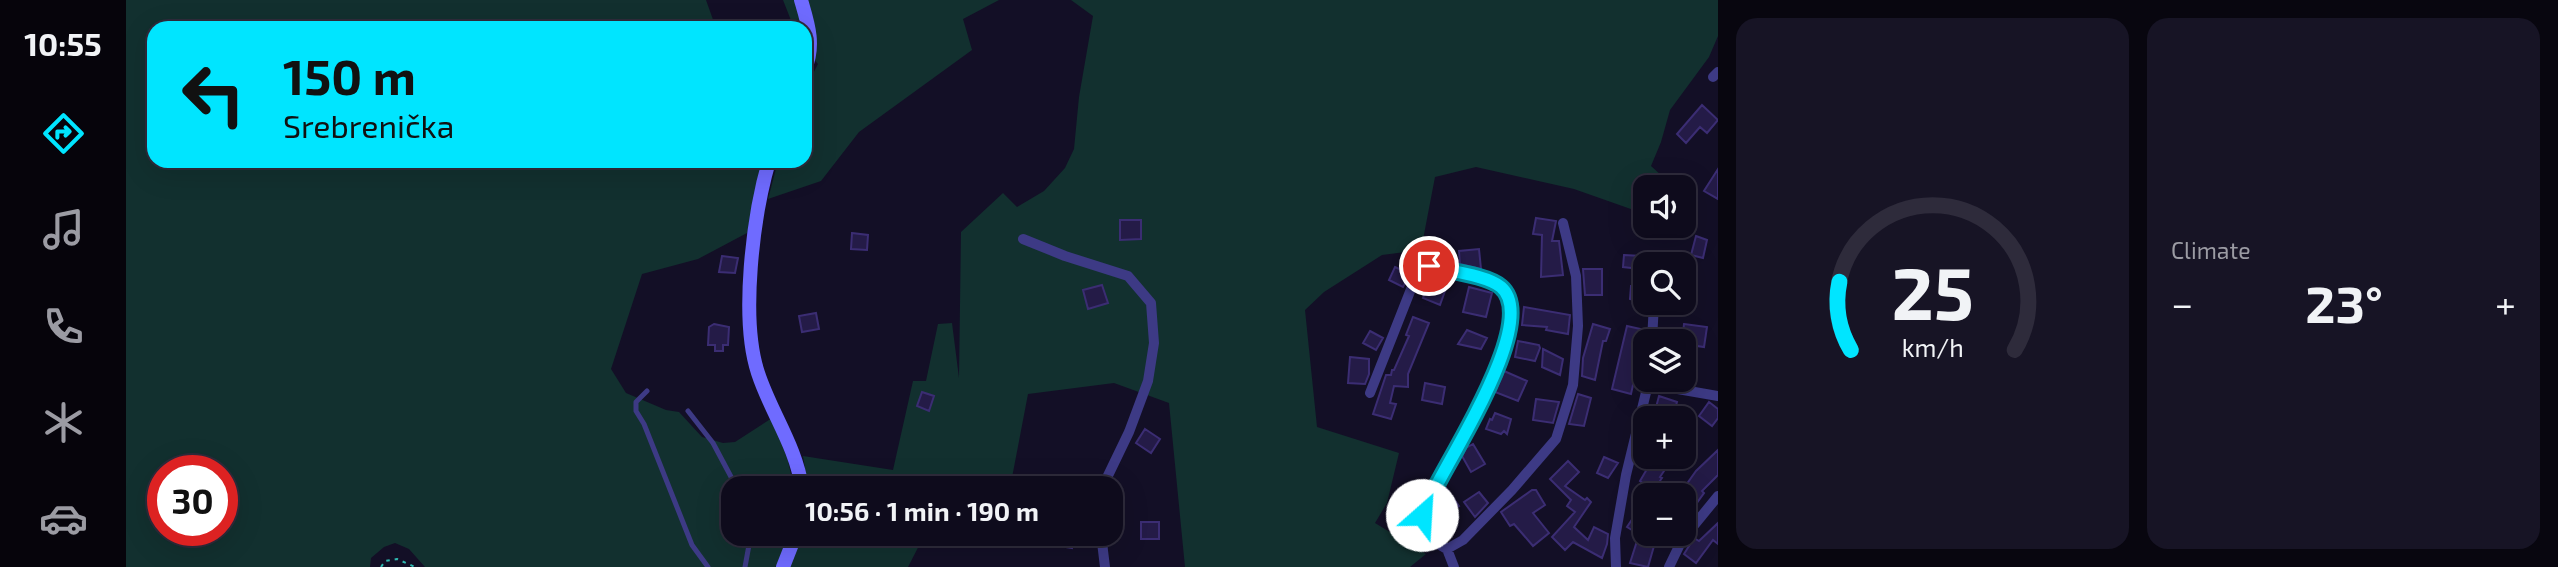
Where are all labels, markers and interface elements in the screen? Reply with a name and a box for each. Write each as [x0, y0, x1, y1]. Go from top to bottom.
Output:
text: 10:55 [24, 24, 102, 62]
text: 150 m [283, 46, 416, 105]
icon: left [168, 49, 259, 140]
text: Srebrenička [283, 106, 454, 144]
icon: directions [39, 109, 88, 158]
map controls [1633, 175, 1696, 546]
button: sound [1633, 175, 1696, 238]
icon: music [39, 205, 88, 254]
pin [1399, 236, 1459, 296]
text: Climate [2171, 236, 2251, 264]
icon: arrive [1410, 247, 1448, 285]
text: 25 [1891, 247, 1974, 335]
button: search [1633, 252, 1696, 315]
text: 23° [2305, 271, 2383, 333]
text: − [2171, 280, 2193, 326]
text: + [2495, 280, 2516, 326]
icon: phone [39, 302, 88, 351]
button: layers [1633, 329, 1696, 392]
text: km/h [1901, 331, 1964, 361]
icon: climate [39, 398, 88, 447]
button: + [1633, 406, 1696, 469]
speed limit sign: 30 [147, 455, 238, 546]
position arrow [1385, 478, 1459, 552]
button: − [1633, 483, 1696, 546]
icon: car [39, 494, 88, 543]
text: 10:56 · 1 min · 190 m [805, 495, 1039, 526]

